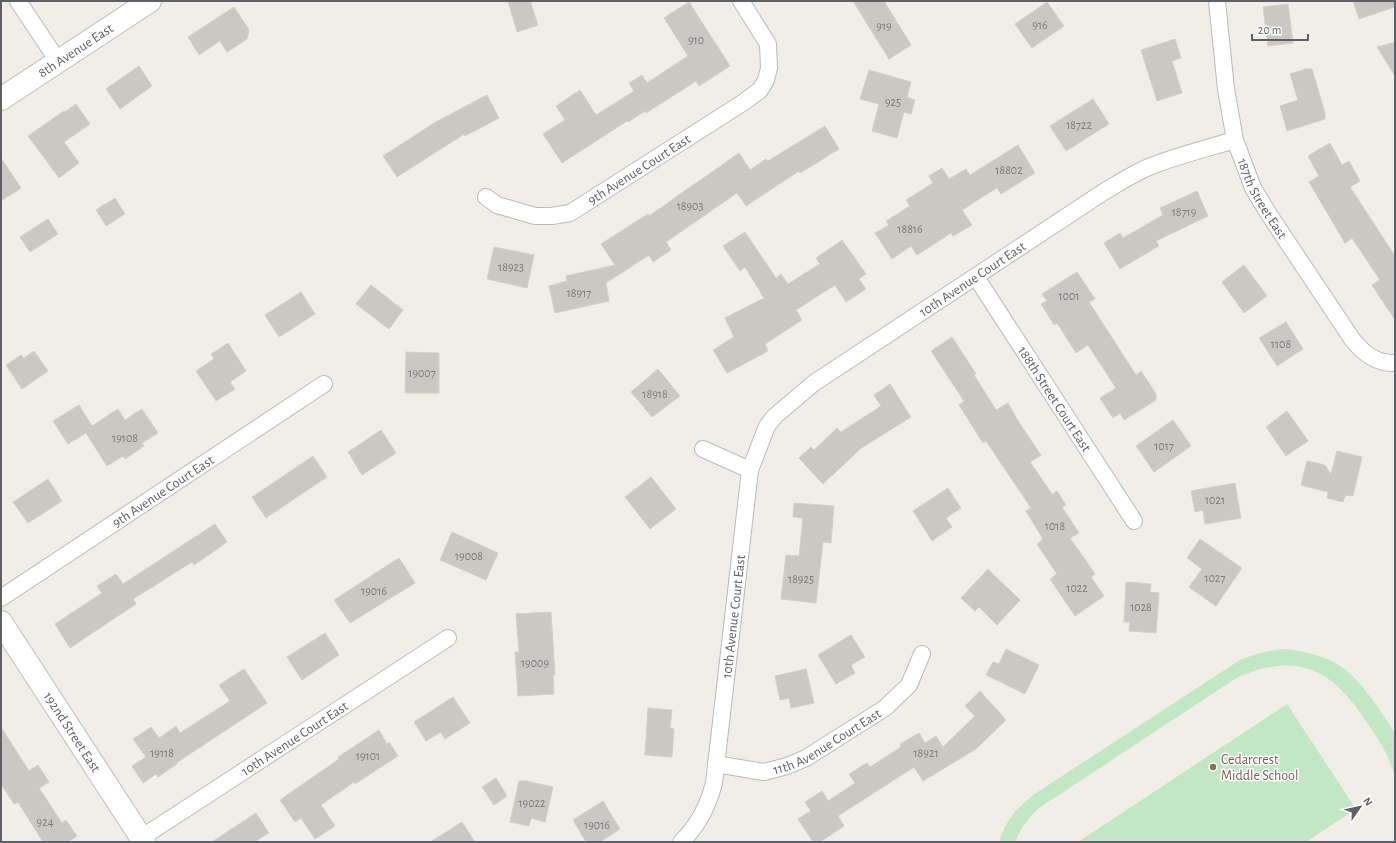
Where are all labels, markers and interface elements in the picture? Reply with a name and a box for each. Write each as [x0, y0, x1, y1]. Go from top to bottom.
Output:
scale bar [1252, 16, 1308, 42]
house number: 916 [1032, 19, 1048, 31]
house number: 919 [876, 20, 892, 32]
street label: 8th Avenue East [36, 21, 116, 81]
text: 20 m [1258, 24, 1281, 36]
house number: 910 [688, 34, 704, 46]
house number: 925 [885, 96, 901, 108]
house number: 18722 [1066, 119, 1092, 131]
street label: 9th Avenue Court East [586, 132, 694, 208]
street label: 187th Street East [1235, 157, 1289, 242]
house number: 18802 [995, 164, 1023, 176]
house number: 18903 [677, 200, 703, 212]
house number: 18719 [1172, 206, 1197, 218]
house number: 18816 [897, 223, 923, 235]
street label: 10th Avenue Court East [917, 239, 1029, 320]
house number: 18923 [498, 261, 524, 273]
house number: 18917 [567, 287, 591, 299]
house number: 1001 [1059, 290, 1079, 302]
house number: 1108 [1271, 338, 1291, 350]
street label: 188th Street Court East [1015, 344, 1093, 455]
house number: 19007 [408, 367, 436, 379]
house number: 18918 [642, 388, 668, 400]
house number: 19108 [112, 432, 138, 444]
house number: 1017 [1154, 440, 1174, 452]
street label: 9th Avenue Court East [110, 453, 217, 530]
house number: 1021 [1205, 494, 1225, 506]
house number: 1018 [1045, 520, 1065, 532]
house number: 19008 [455, 550, 483, 562]
street label: 10th Avenue Court East [720, 554, 748, 679]
house number: 1027 [1205, 572, 1225, 584]
house number: 18925 [788, 573, 814, 585]
house number: 1022 [1066, 582, 1088, 594]
house number: 19016 [361, 585, 387, 597]
house number: 1028 [1130, 601, 1152, 613]
house number: 19009 [521, 657, 549, 669]
street label: 192nd Street East [40, 690, 103, 775]
street label: 10th Avenue Court East [239, 699, 351, 779]
street label: 11th Avenue Court East [772, 706, 884, 777]
house number: 19118 [150, 747, 174, 759]
house number: 18921 [913, 747, 939, 759]
house number: 19101 [356, 750, 380, 762]
place label: Cedarcrest Middle School [1221, 753, 1298, 783]
marker: Cedarcrest Middle School [1208, 762, 1218, 772]
north arrow [1340, 787, 1380, 827]
text: N [1361, 795, 1375, 808]
house number: 19022 [518, 797, 546, 809]
house number: 924 [37, 816, 54, 828]
house number: 19016 [584, 819, 610, 831]

